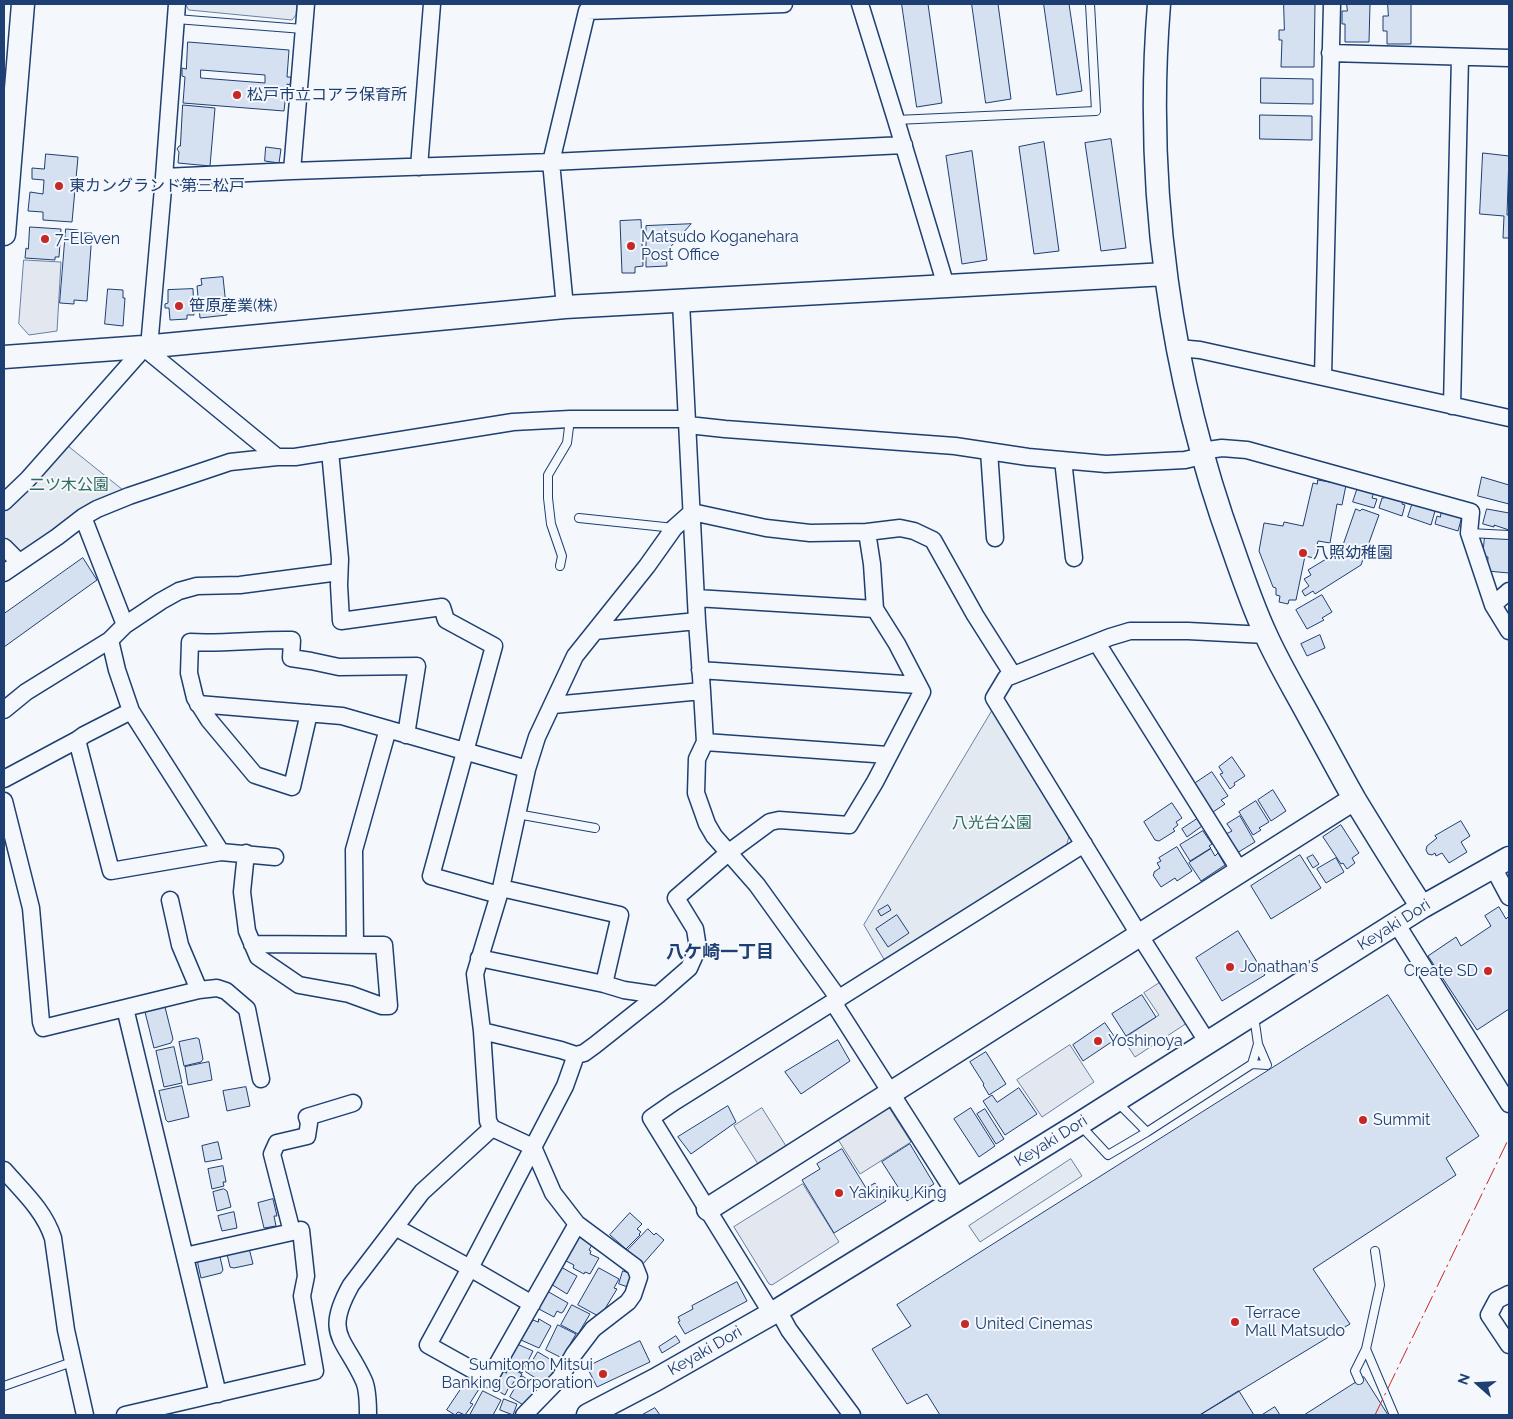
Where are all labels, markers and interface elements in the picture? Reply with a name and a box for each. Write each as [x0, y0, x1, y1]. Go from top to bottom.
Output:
place label: 松戸市立コアラ保育所 [247, 85, 407, 105]
marker: 松戸市立コアラ保育所 [231, 89, 243, 101]
place label: 東カングランド第三松戸 [69, 176, 245, 196]
marker: 東カングランド第三松戸 [53, 180, 65, 192]
place label: Matsudo Koganehara Post Office [641, 227, 799, 265]
place label: 7-Eleven [55, 229, 120, 249]
marker: 7-Eleven [39, 233, 51, 245]
marker: Matsudo Koganehara Post Office [625, 240, 637, 252]
place label: 笹原産業(株) [189, 296, 278, 316]
marker: 笹原産業(株) [173, 300, 185, 312]
park label: 二ツ木公園 [29, 475, 109, 495]
place label: 八照幼稚園 [1313, 543, 1393, 563]
marker: 八照幼稚園 [1297, 547, 1309, 559]
park label: 八光台公園 [952, 813, 1032, 833]
street label: Keyaki Dori [1354, 895, 1434, 955]
district label: 八ケ崎一丁目 [666, 942, 774, 964]
place label: Jonathan's [1240, 957, 1318, 977]
marker: Jonathan's [1224, 961, 1236, 973]
place label: Create SD [1404, 961, 1478, 981]
marker: Create SD [1482, 965, 1494, 977]
place label: Yoshinoya [1108, 1031, 1183, 1051]
marker: Yoshinoya [1092, 1035, 1104, 1047]
place label: Summit [1373, 1110, 1430, 1130]
street label: Keyaki Dori [1011, 1111, 1091, 1171]
marker: Summit [1357, 1114, 1369, 1126]
place label: Yakiniku King [849, 1183, 947, 1203]
marker: Yakiniku King [833, 1187, 845, 1199]
place label: Terrace Mall Matsudo [1245, 1303, 1345, 1341]
place label: United Cinemas [975, 1314, 1093, 1334]
marker: Terrace Mall Matsudo [1229, 1316, 1241, 1328]
marker: United Cinemas [959, 1318, 971, 1330]
street label: Keyaki Dori [665, 1322, 745, 1380]
place label: Sumitomo Mitsui Banking Corporation [442, 1355, 593, 1393]
north arrow [1453, 1359, 1503, 1409]
marker: Sumitomo Mitsui Banking Corporation [597, 1368, 609, 1380]
text: N [1455, 1371, 1473, 1387]

